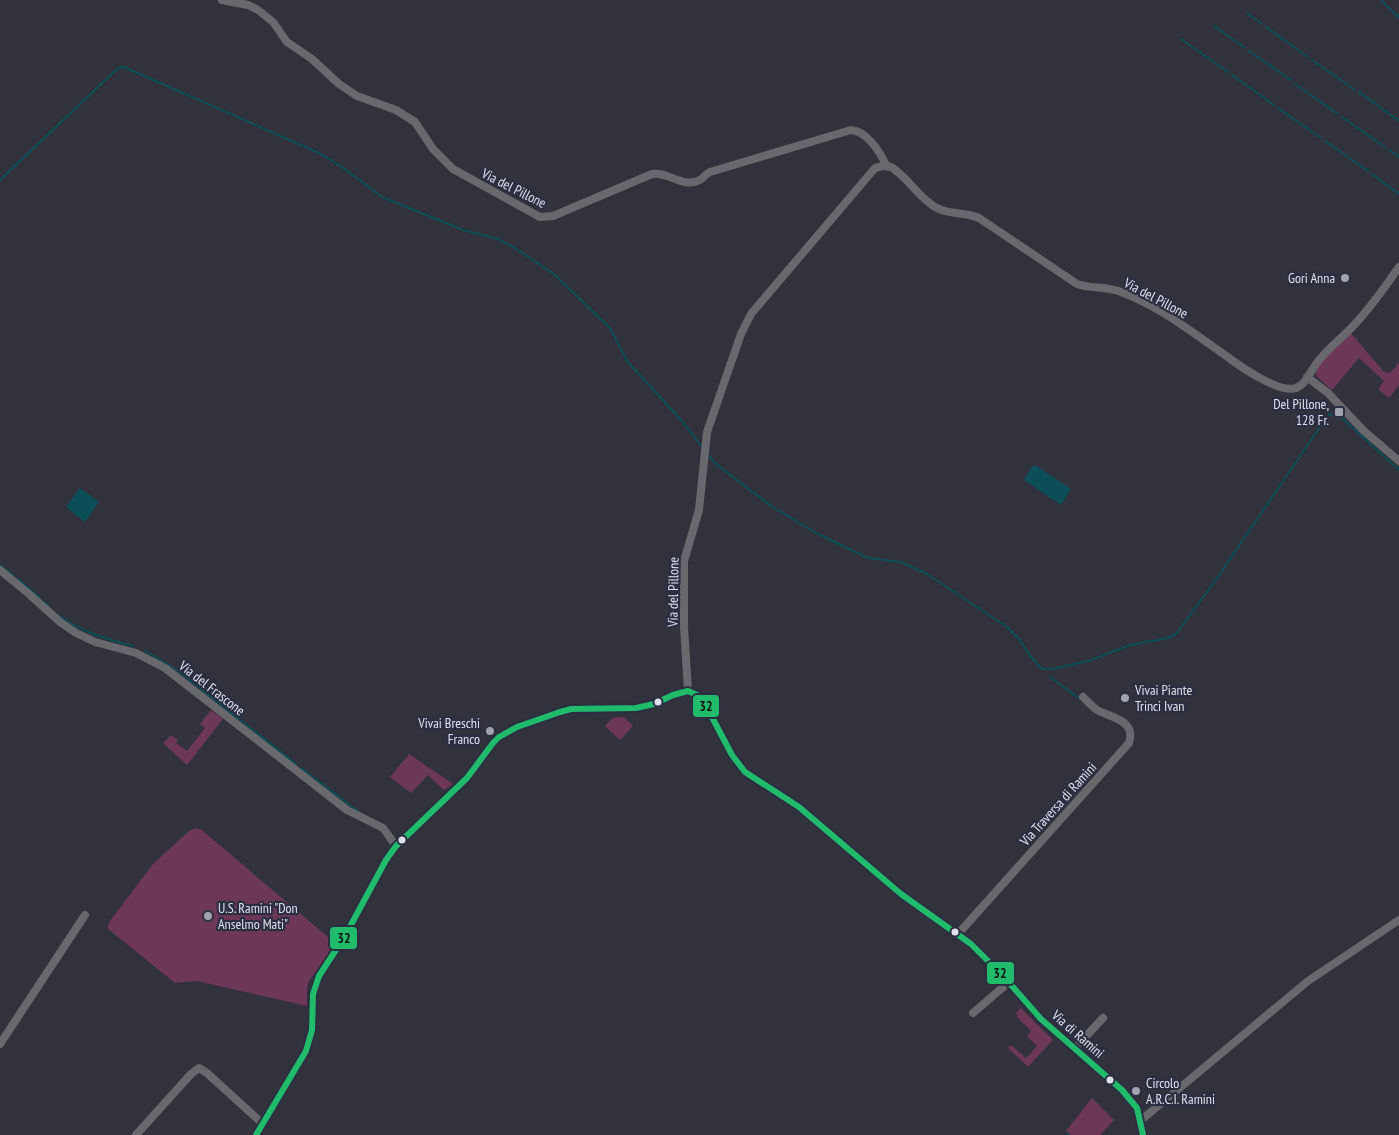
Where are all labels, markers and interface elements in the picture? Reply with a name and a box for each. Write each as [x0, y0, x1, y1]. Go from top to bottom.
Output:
street label: Via del Pillone [478, 164, 549, 212]
place label: Gori Anna [1288, 269, 1335, 287]
marker: Gori Anna [1339, 272, 1351, 284]
street label: Via del Pillone [1120, 273, 1191, 322]
place label: Del Pillone, 128 Fr. [1273, 395, 1329, 429]
marker: Del Pillone, 128 Fr. [1333, 406, 1345, 418]
street label: Via del Pillone [663, 557, 683, 628]
street label: Via del Frascone [175, 656, 249, 719]
place label: Vivai Piante Trinci Ivan [1134, 681, 1192, 715]
marker: Vivai Piante Trinci Ivan [1119, 692, 1131, 704]
line badge: 32 [692, 694, 720, 718]
unlabelled marker [653, 697, 663, 707]
text: 32 [699, 697, 713, 715]
place label: Vivai Breschi Franco [417, 714, 480, 748]
marker: Vivai Breschi Franco [484, 725, 496, 737]
street label: Via Traversa di Ramini [1015, 758, 1100, 850]
unlabelled marker [397, 835, 407, 845]
place label: U.S. Ramini "Don Anselmo Mati" [218, 899, 298, 933]
marker: U.S. Ramini "Don Anselmo Mati" [202, 910, 214, 922]
line badge: 32 [329, 926, 358, 950]
unlabelled marker [950, 927, 960, 937]
text: 32 [337, 929, 351, 947]
line badge: 32 [986, 961, 1015, 985]
text: 32 [993, 964, 1007, 982]
street label: Via di Ramini [1047, 1006, 1108, 1062]
place label: Circolo A.R.C.I. Ramini [1146, 1074, 1215, 1108]
unlabelled marker [1105, 1075, 1115, 1085]
marker: Circolo A.R.C.I. Ramini [1130, 1085, 1142, 1097]

